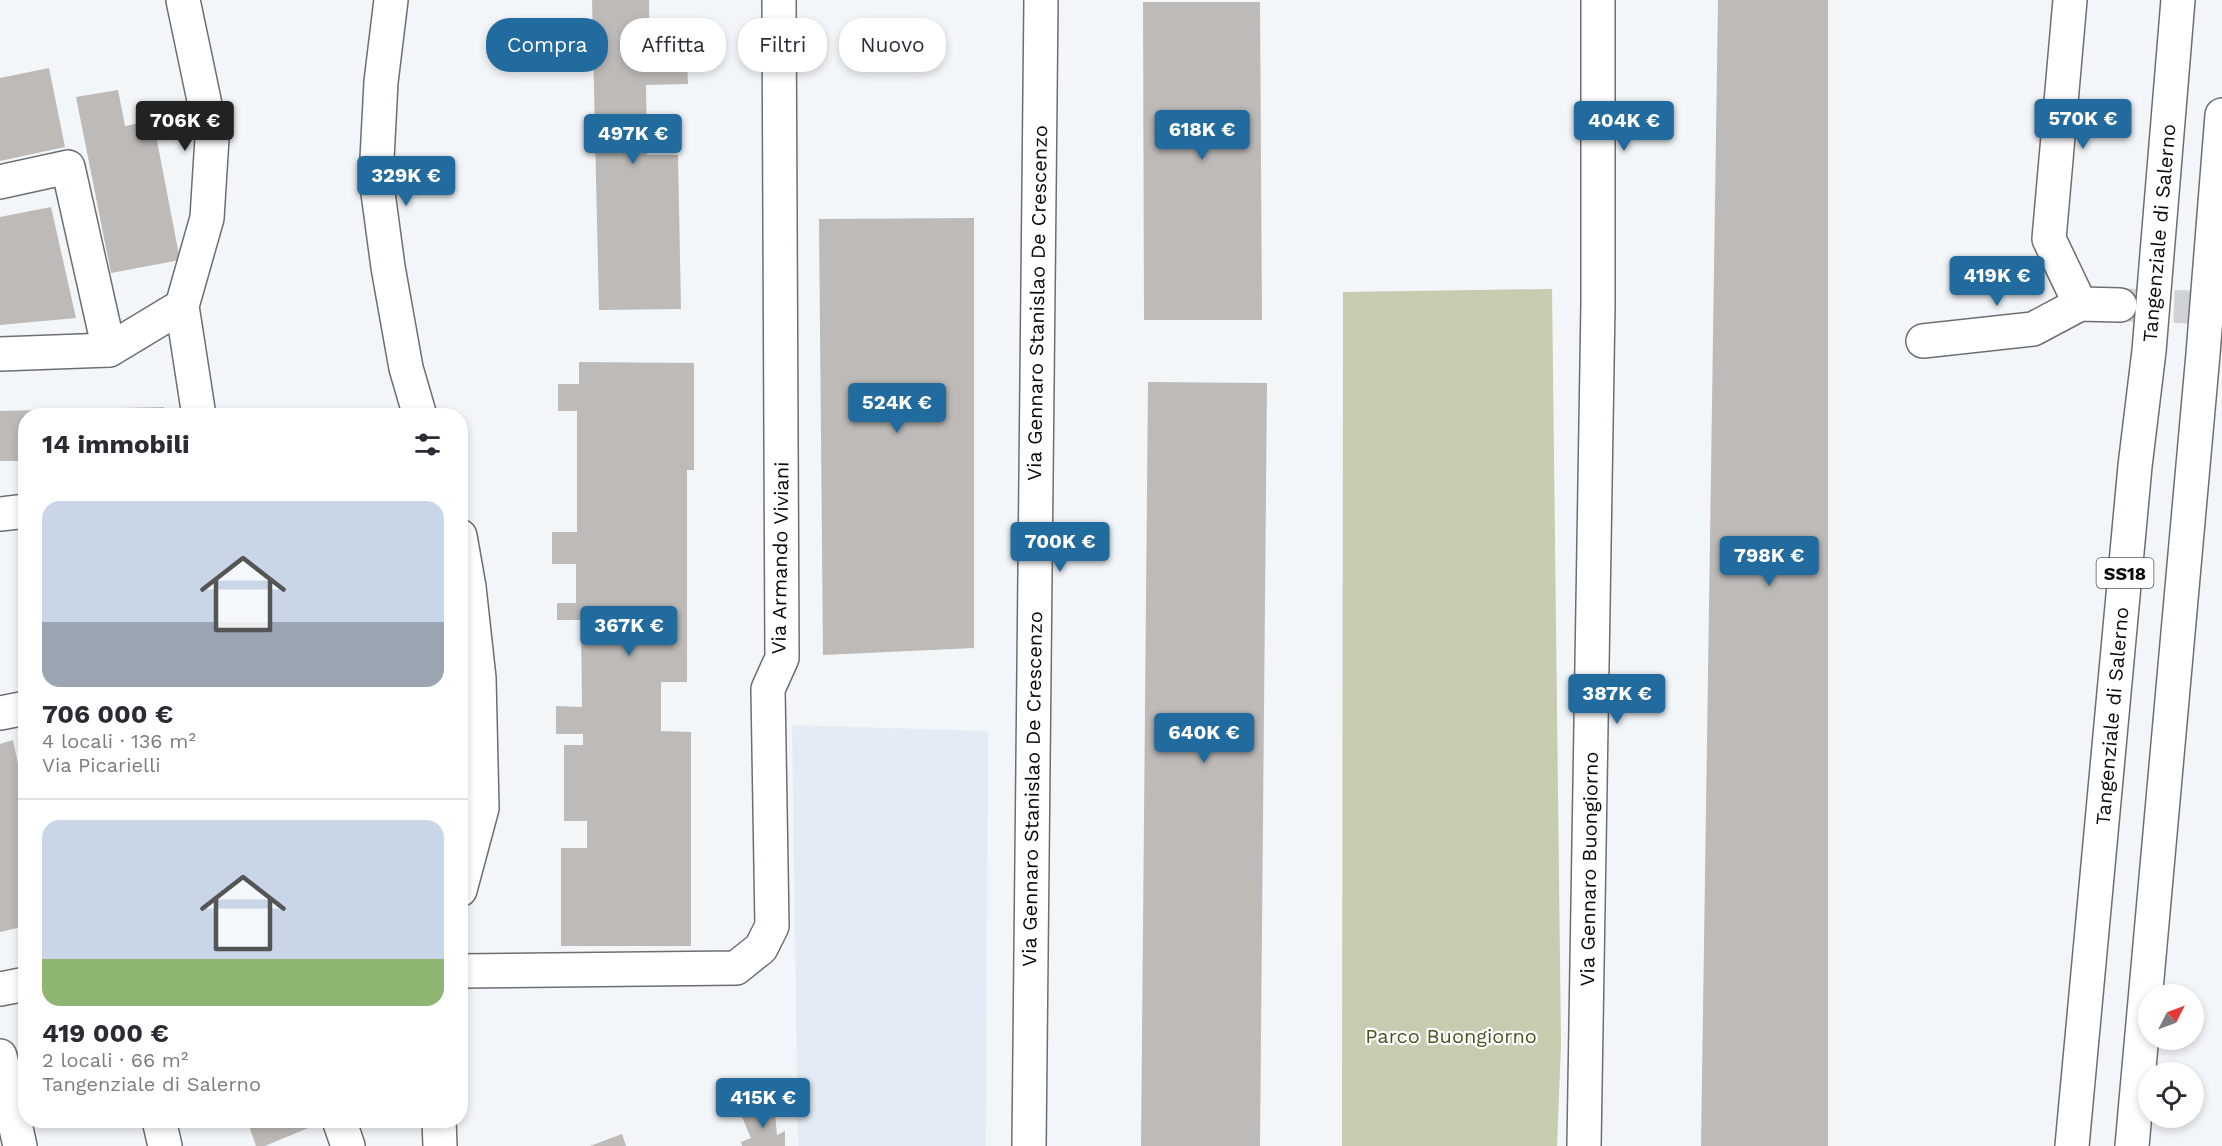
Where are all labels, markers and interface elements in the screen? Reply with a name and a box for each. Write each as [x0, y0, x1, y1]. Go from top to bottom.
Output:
chip: Compra [486, 18, 608, 72]
chip: Affitta [620, 18, 726, 72]
chip: Filtri [738, 18, 827, 72]
chip: Nuovo [839, 18, 946, 72]
pin: 570K € [2034, 99, 2132, 150]
pin: 706K € [136, 101, 234, 152]
pin: 404K € [1575, 101, 1673, 152]
text: 570K € [2048, 106, 2118, 130]
text: 706K € [150, 108, 220, 132]
text: 404K € [1588, 108, 1660, 132]
pin: 618K € [1153, 110, 1251, 161]
pin: 497K € [584, 114, 682, 165]
text: 618K € [1169, 117, 1235, 141]
text: 497K € [598, 121, 668, 145]
street label: Tangenziale di Salerno [2138, 123, 2180, 343]
street label: Via Gennaro Stanislao De Crescenzo [1022, 125, 1052, 481]
pin: 329K € [357, 156, 455, 207]
text: 329K € [371, 163, 441, 187]
pin: 419K € [1948, 256, 2046, 307]
text: 419K € [1964, 263, 2030, 287]
pin: 524K € [848, 383, 946, 434]
text: 524K € [862, 390, 932, 414]
icon: filters [411, 428, 444, 461]
text: 14 immobili [42, 429, 189, 459]
street label: Via Armando Viviani [766, 461, 794, 655]
pin: 700K € [1011, 522, 1109, 573]
text: 700K € [1025, 529, 1095, 553]
pin: 798K € [1720, 536, 1818, 587]
icon: home [189, 540, 297, 648]
text: 798K € [1734, 543, 1804, 567]
road number: SS18 [2096, 558, 2154, 588]
pin: 367K € [580, 606, 678, 657]
street label: Tangenziale di Salerno [2091, 606, 2133, 826]
street label: Via Gennaro Stanislao De Crescenzo [1017, 611, 1047, 967]
text: 367K € [594, 613, 664, 637]
pin: 387K € [1568, 674, 1666, 725]
text: 387K € [1582, 681, 1652, 705]
text: 706 000 € [42, 699, 173, 729]
pin: 640K € [1155, 713, 1253, 764]
text: 640K € [1168, 720, 1240, 744]
text: 4 locali · 136 m² [42, 729, 196, 753]
street label: Via Gennaro Buongiorno [1575, 751, 1603, 987]
text: Via Picarielli [42, 753, 161, 777]
icon: home [189, 859, 297, 967]
north arrow [2138, 984, 2204, 1050]
map controls [2138, 984, 2204, 1128]
text: 419 000 € [42, 1018, 169, 1048]
park label: Parco Buongiorno [1365, 1024, 1537, 1048]
text: 2 locali · 66 m² [42, 1048, 188, 1072]
button: locate [2138, 1062, 2204, 1128]
text: Tangenziale di Salerno [42, 1072, 261, 1096]
pin: 415K € [714, 1078, 812, 1129]
text: 415K € [730, 1085, 796, 1109]

